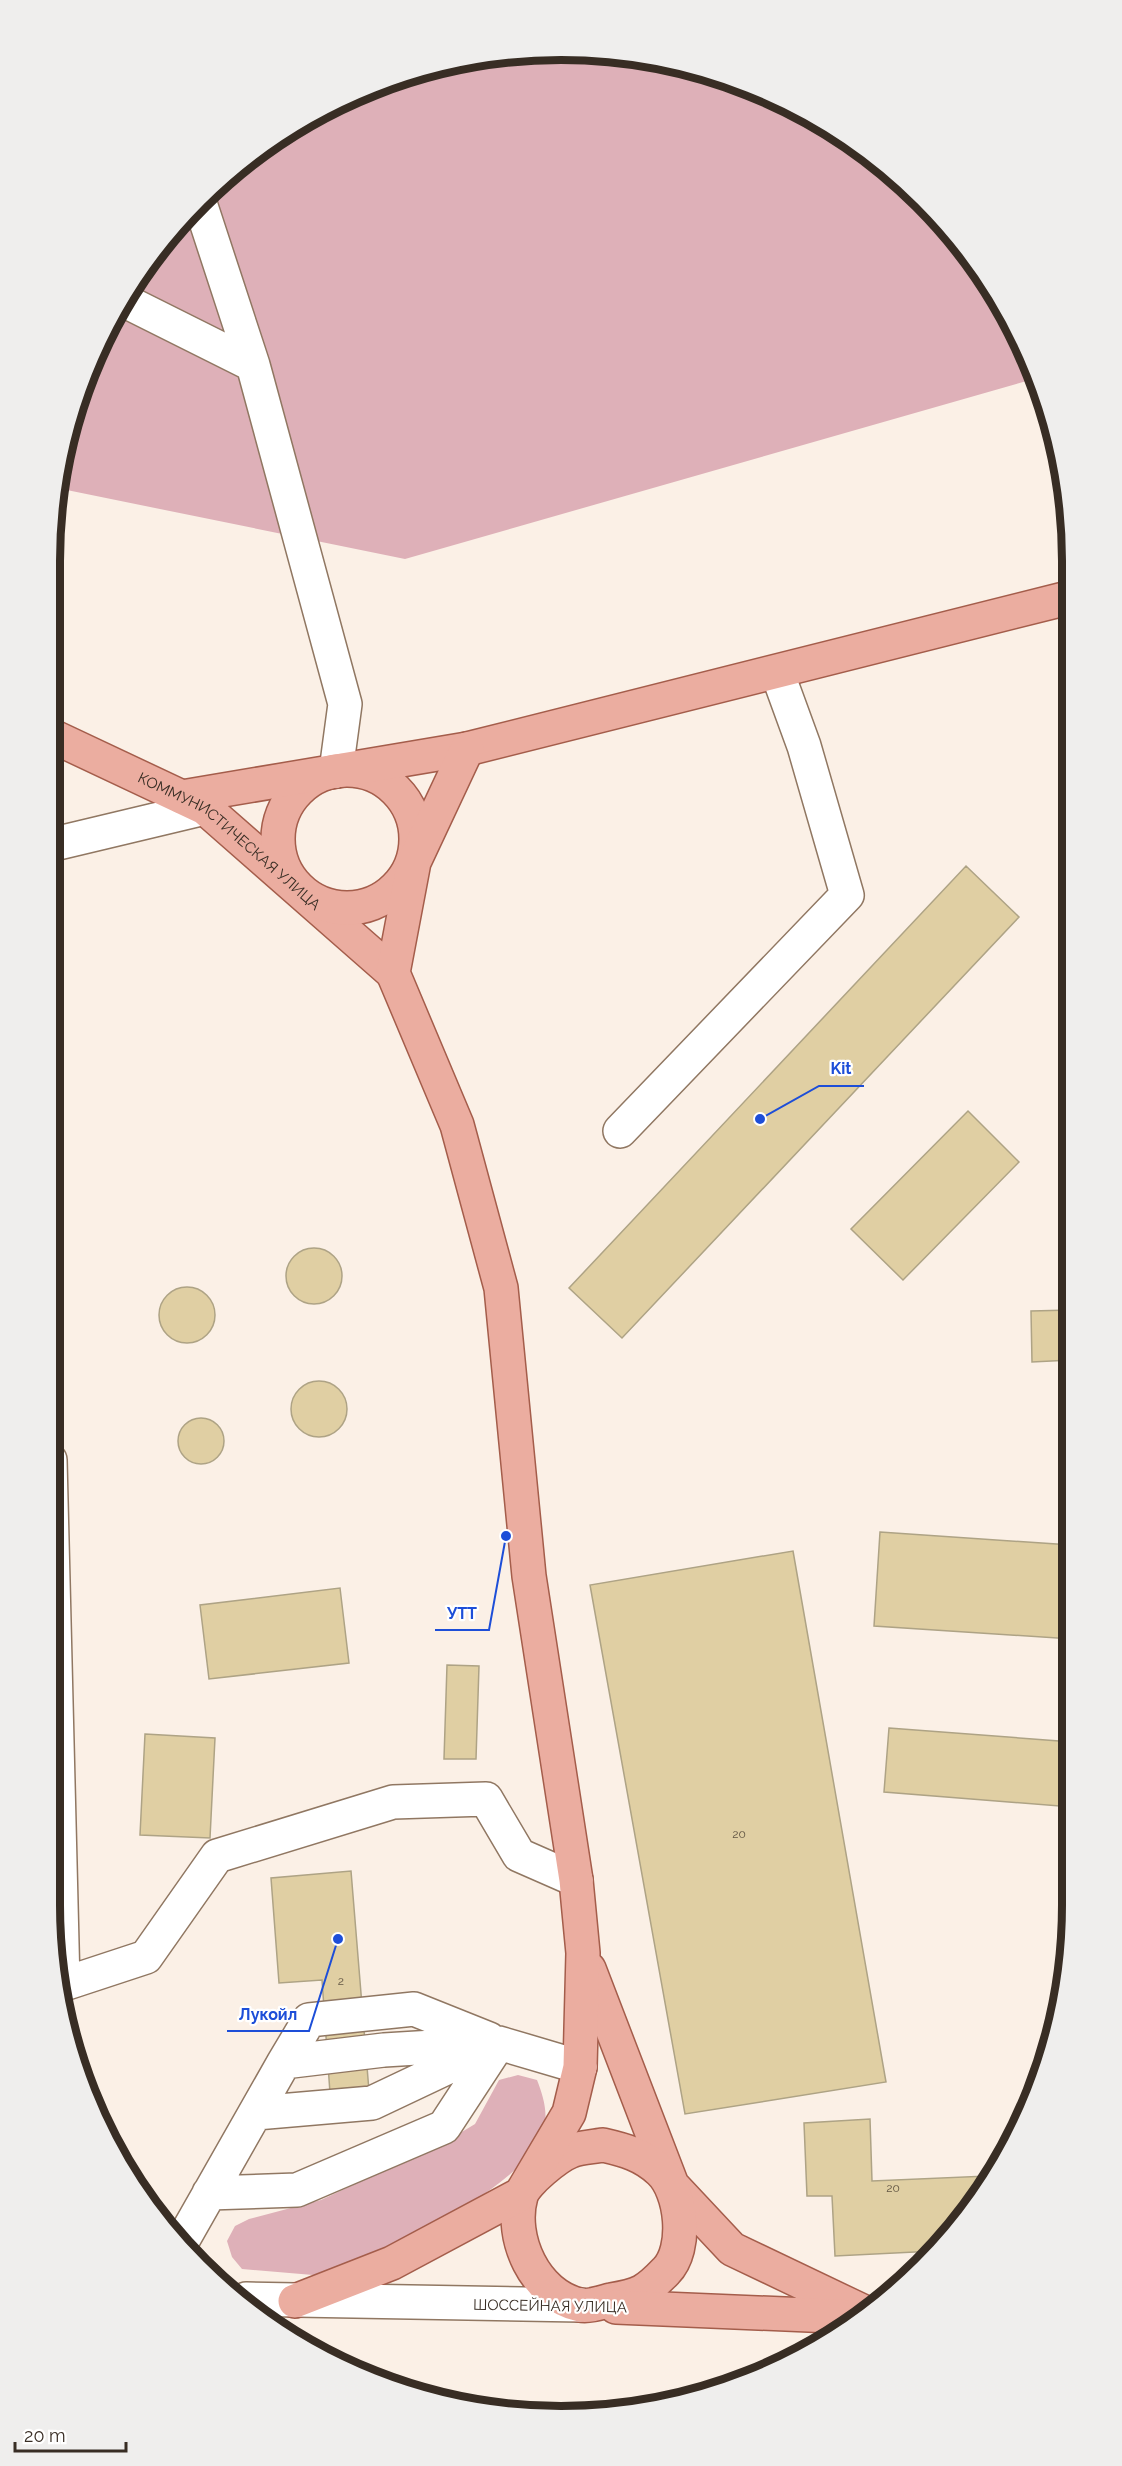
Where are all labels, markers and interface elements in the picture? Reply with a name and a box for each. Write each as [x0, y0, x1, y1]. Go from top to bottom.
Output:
street label: КОММУНИСТИЧЕСКАЯ УЛИЦА [135, 769, 324, 914]
callout: Kit [819, 1052, 864, 1086]
text: Kit [831, 1059, 851, 1078]
callout: УТТ [435, 1596, 489, 1630]
text: УТТ [446, 1604, 477, 1623]
house number: 20 [732, 1827, 746, 1841]
house number: 2 [338, 1974, 344, 1988]
callout: Лукойл [227, 1997, 309, 2031]
text: Лукойл [239, 2005, 297, 2024]
house number: 20 [886, 2181, 900, 2195]
street label: ШОССЕЙНАЯ УЛИЦА [473, 2296, 627, 2316]
scale bar [15, 2415, 126, 2453]
text: 20 m [24, 2425, 66, 2446]

